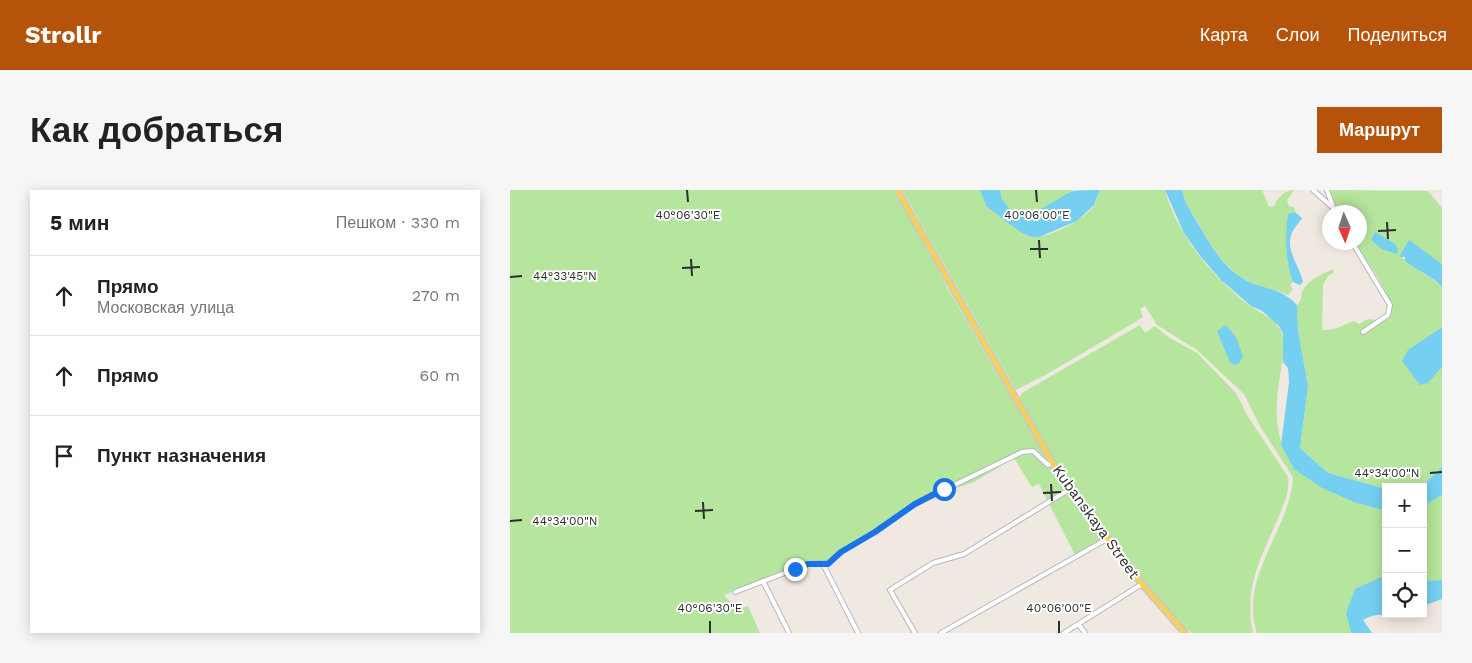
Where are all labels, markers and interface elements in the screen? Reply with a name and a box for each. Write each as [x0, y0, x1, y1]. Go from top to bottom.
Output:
text: Strollr [25, 21, 102, 49]
text: Карта [1200, 24, 1248, 45]
text: Слои [1276, 24, 1320, 45]
text: Поделиться [1348, 24, 1447, 45]
button: Маршрут [1317, 107, 1442, 153]
text: Как добраться [30, 109, 283, 151]
north arrow [1322, 205, 1367, 250]
text: 40°06'30"E [656, 208, 721, 222]
text: 40°06'00"E [1004, 208, 1070, 222]
text: 5 мин [50, 210, 109, 235]
text: Пешком · 330 m [336, 213, 460, 232]
text: 44°33'45"N [533, 269, 597, 283]
text: Прямо [97, 275, 159, 298]
icon: ahead [50, 282, 78, 310]
text: 270 m [412, 286, 460, 305]
text: Московская улица [97, 298, 234, 317]
icon: ahead [50, 362, 78, 390]
text: Прямо [97, 364, 159, 387]
text: 60 m [420, 366, 460, 385]
icon: arrive [50, 442, 78, 470]
text: Пункт назначения [97, 444, 266, 467]
street label: Kubanskaya Street [1049, 462, 1144, 583]
text: 44°34'00"N [1354, 466, 1420, 480]
route start [933, 478, 956, 501]
map controls [1382, 483, 1427, 618]
button: + [1382, 483, 1427, 528]
text: 44°34'00"N [532, 514, 598, 528]
button: − [1382, 528, 1427, 573]
route end [784, 558, 807, 581]
button: locate [1382, 573, 1427, 618]
text: 40°06'30"E [678, 601, 743, 615]
text: 40°06'00"E [1026, 601, 1092, 615]

